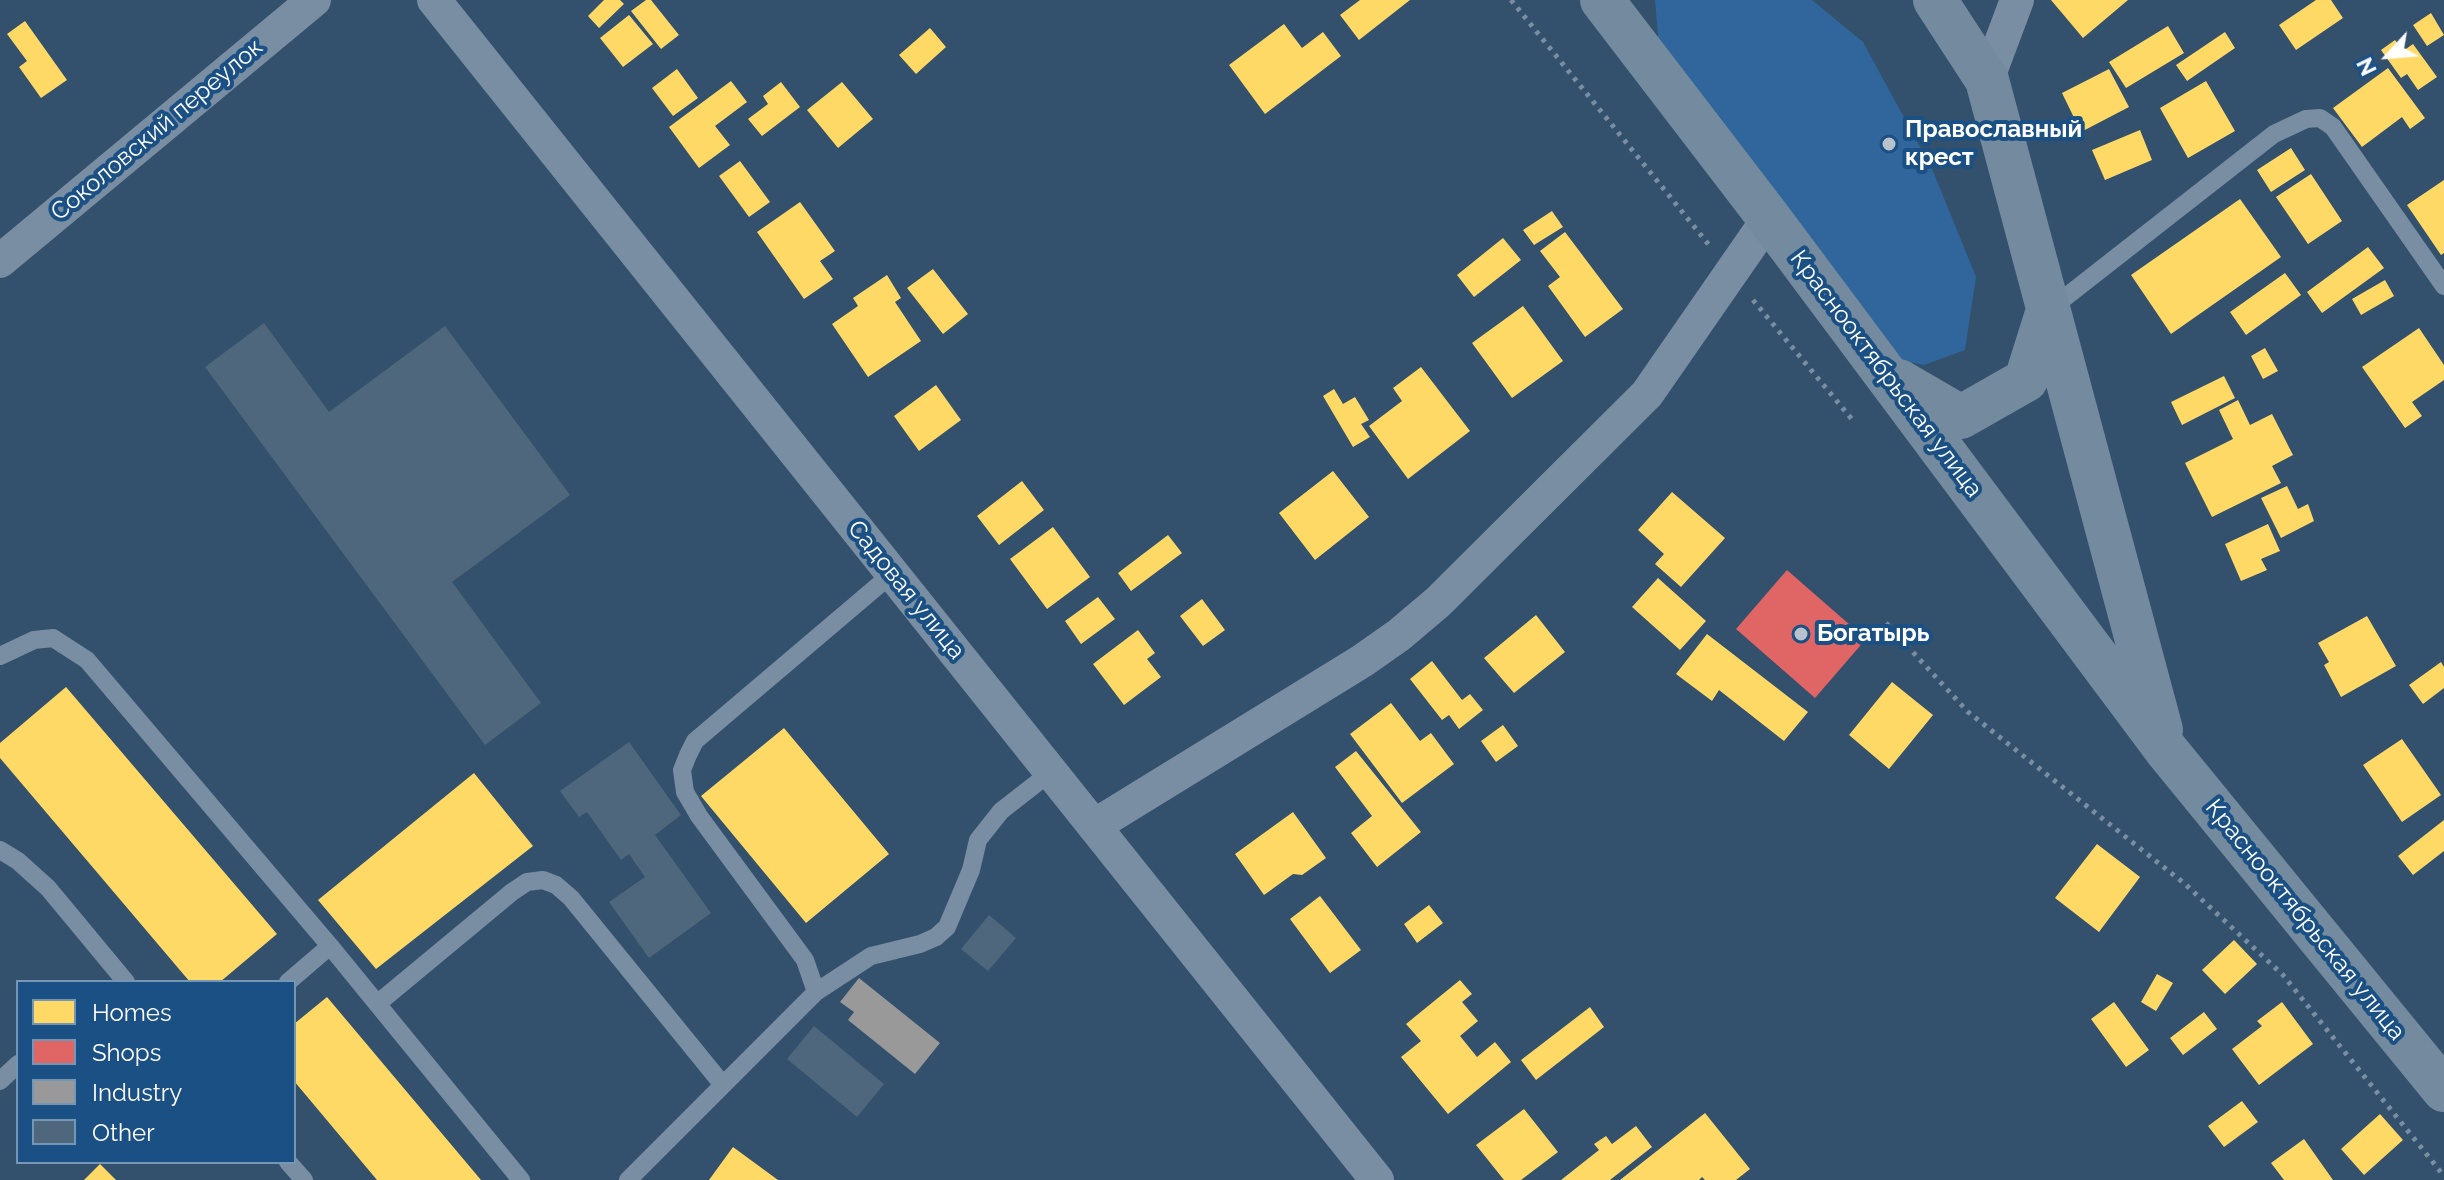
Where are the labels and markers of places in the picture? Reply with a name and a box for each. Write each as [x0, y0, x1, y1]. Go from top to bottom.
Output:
place label: Православный крест [1905, 116, 2082, 172]
marker: Православный крест [1880, 135, 1898, 153]
place label: Богатырь [1817, 620, 1930, 648]
marker: Богатырь [1792, 625, 1810, 643]

